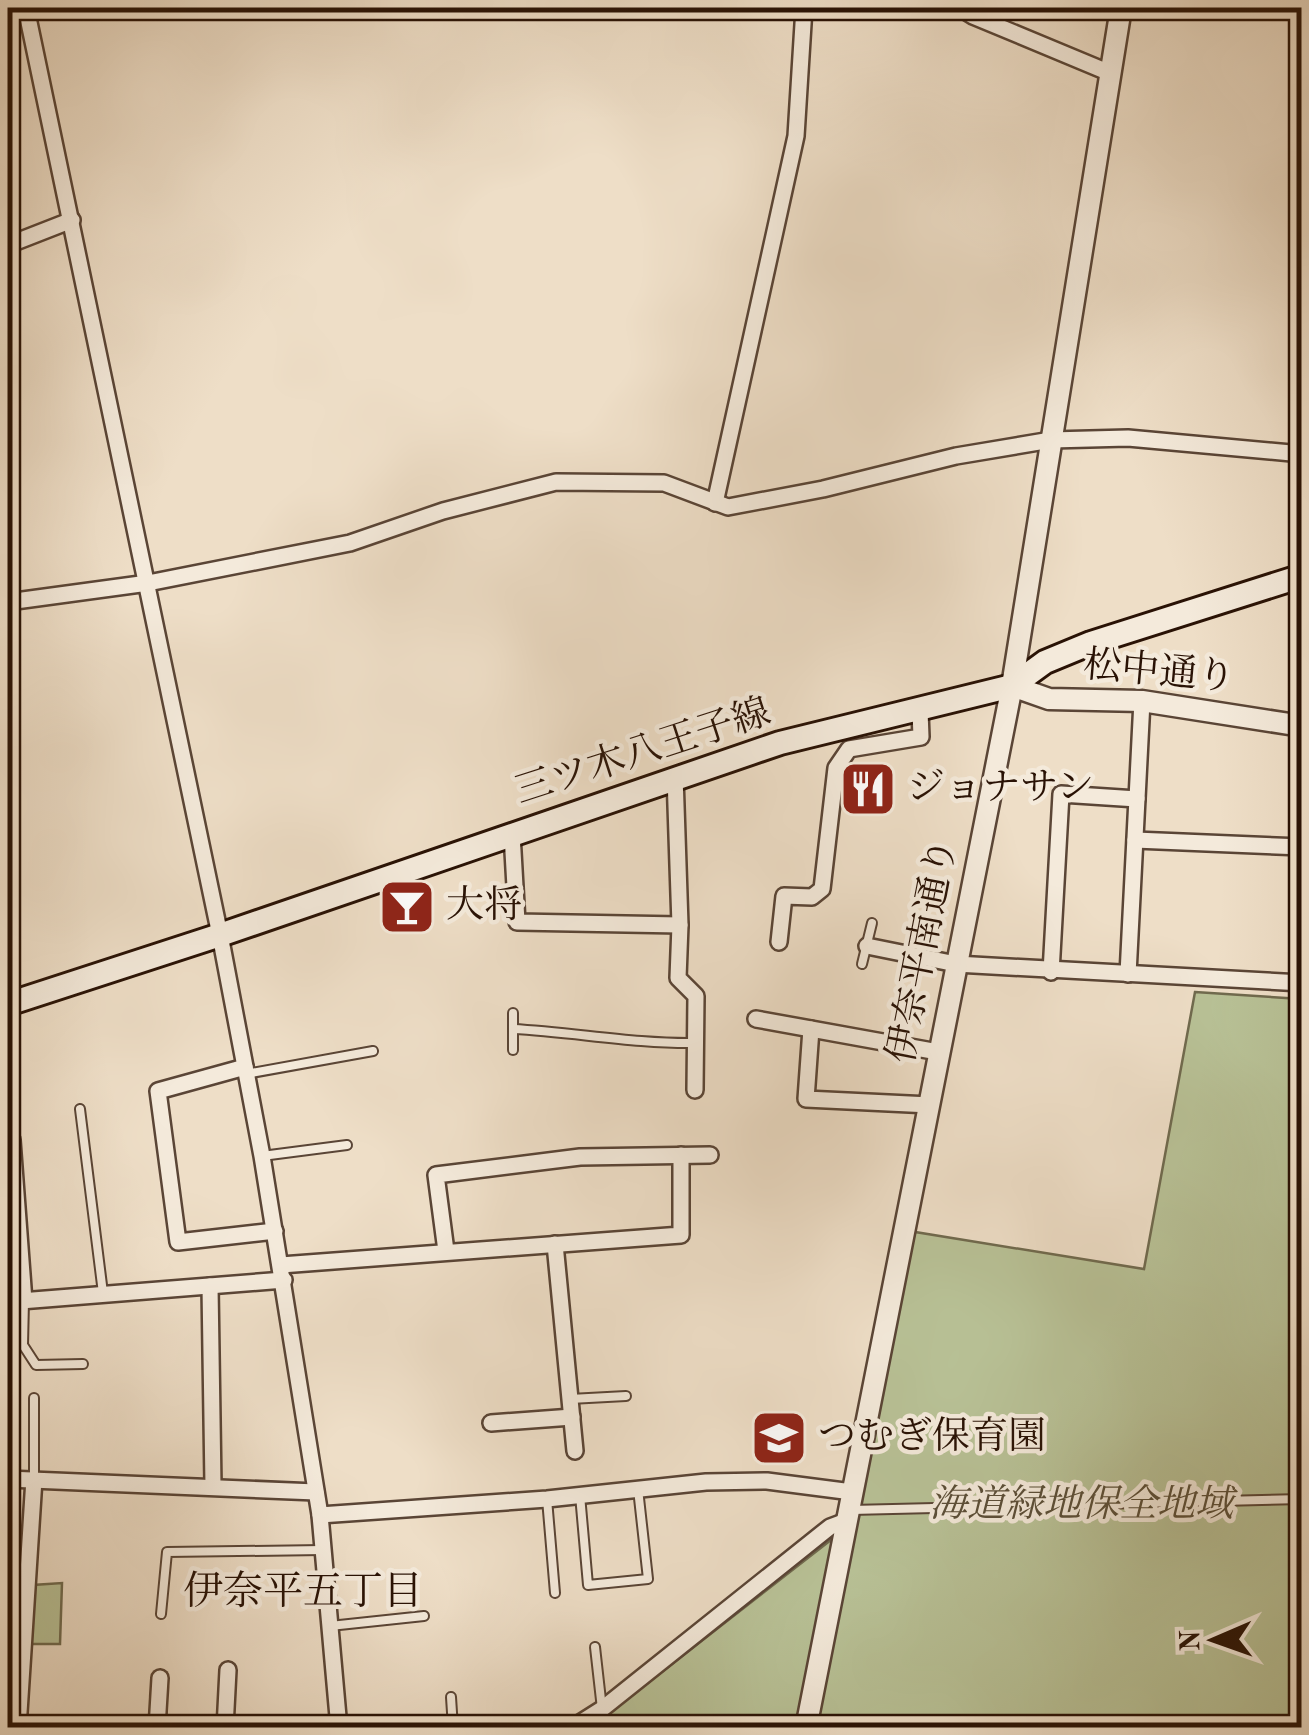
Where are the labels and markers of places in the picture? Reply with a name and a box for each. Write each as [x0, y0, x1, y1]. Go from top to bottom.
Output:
restaurant icon: ジョナサン [838, 759, 898, 819]
place label: ジョナサン [907, 768, 1094, 808]
bar icon: 大将 [377, 877, 437, 937]
place label: 大将 [446, 885, 522, 926]
school or university icon: つむぎ保育園 [749, 1408, 809, 1468]
place label: つむぎ保育園 [818, 1416, 1046, 1457]

